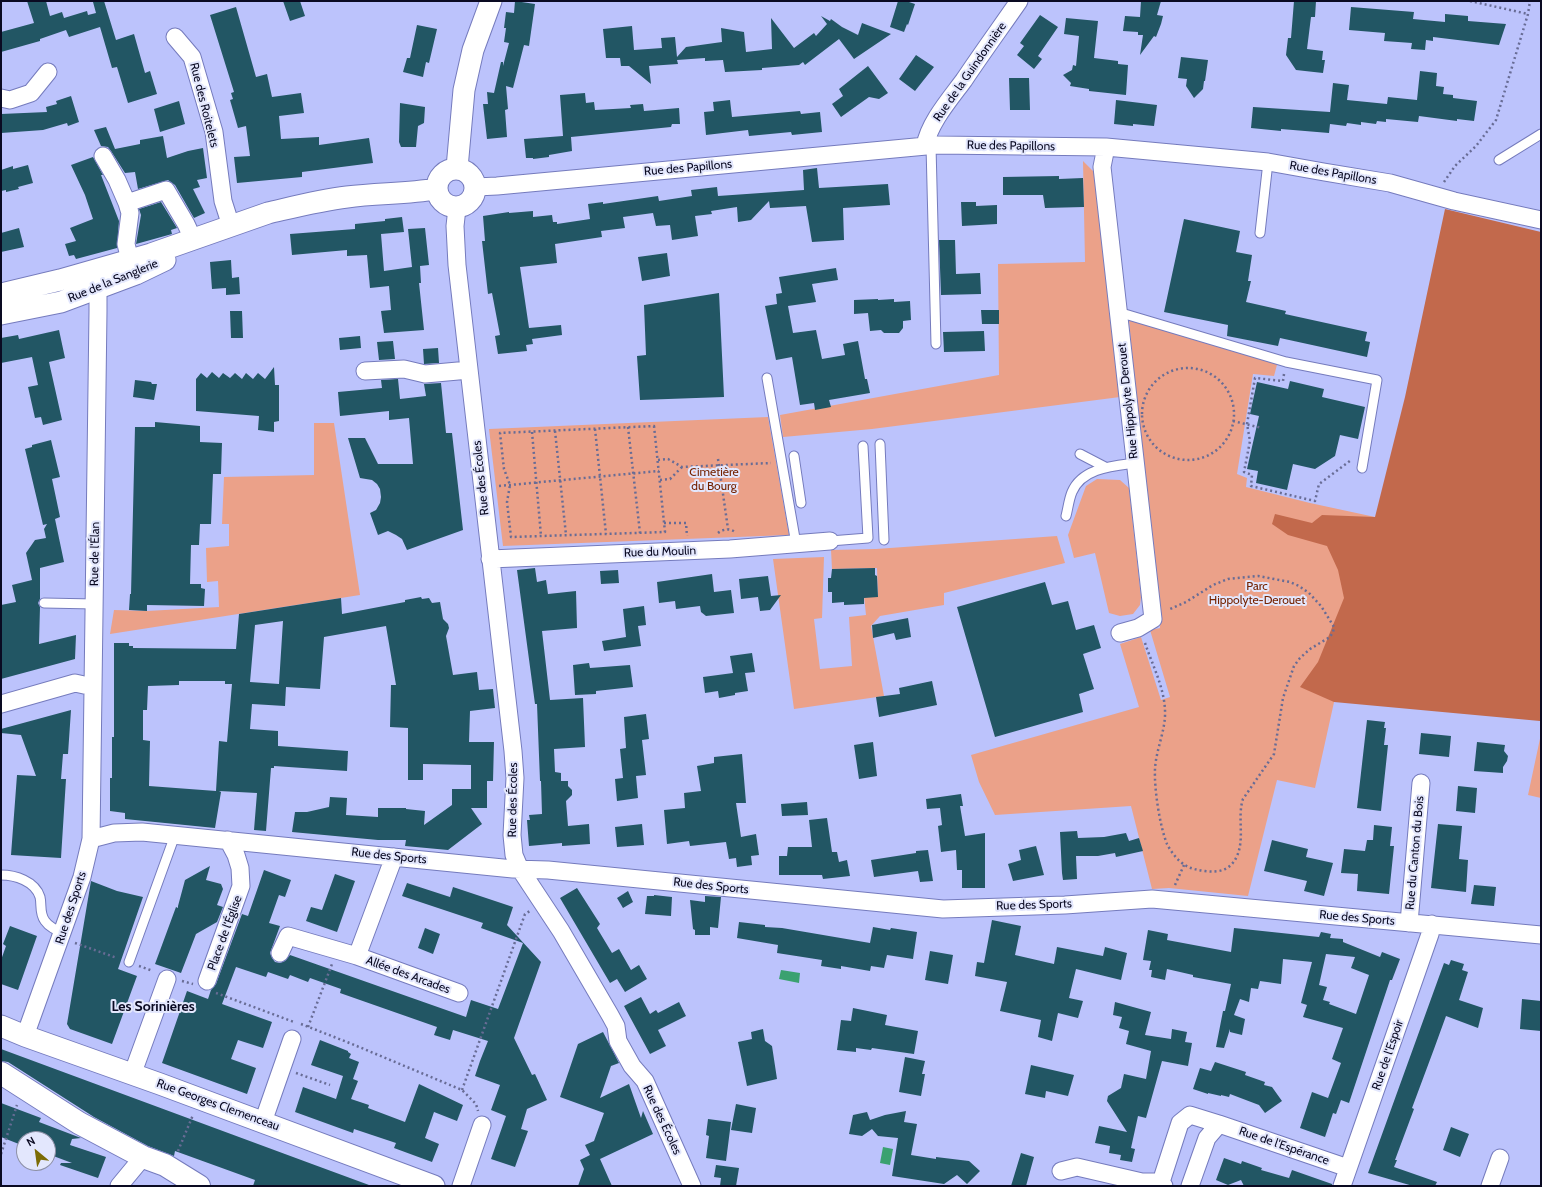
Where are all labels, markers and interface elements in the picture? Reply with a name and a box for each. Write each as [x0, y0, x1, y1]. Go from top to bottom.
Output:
street label: Rue de la Guindonnière [930, 20, 1010, 124]
street label: Rue des Roitelets [187, 61, 221, 149]
street label: Rue des Papillons [967, 138, 1055, 154]
street label: Rue des Papillons [643, 157, 733, 179]
street label: Rue des Papillons [1288, 158, 1378, 188]
street label: Rue de la Sanglerie [66, 256, 160, 306]
street label: Rue Hippolyte Derouet [1115, 342, 1141, 460]
street label: Rue des Écoles [470, 440, 492, 516]
park label: Cimetière du Bourg [689, 465, 739, 493]
street label: Rue de l'Élan [87, 522, 103, 586]
street label: Rue du Moulin [624, 544, 696, 560]
park label: Parc Hippolyte-Derouet [1209, 579, 1305, 607]
street label: Rue des Écoles [505, 762, 521, 838]
street label: Rue du Canton du Bois [1403, 795, 1427, 911]
street label: Rue des Sports [351, 845, 427, 867]
street label: Rue des Sports [52, 870, 90, 946]
street label: Rue des Sports [673, 875, 749, 897]
street label: Place de l'Église [205, 894, 245, 972]
street label: Rue des Sports [996, 896, 1072, 914]
street label: Rue des Sports [1319, 908, 1395, 928]
street label: Allée des Arcades [364, 953, 452, 997]
district label: Les Sorinières [111, 999, 195, 1015]
street label: Rue de l'Espoir [1369, 1018, 1407, 1092]
street label: Rue Georges Clemenceau [155, 1076, 281, 1134]
street label: Rue des Écoles [640, 1083, 684, 1157]
street label: Rue de l'Espérance [1237, 1124, 1331, 1168]
north arrow [16, 1131, 56, 1171]
text: N [24, 1133, 37, 1149]

